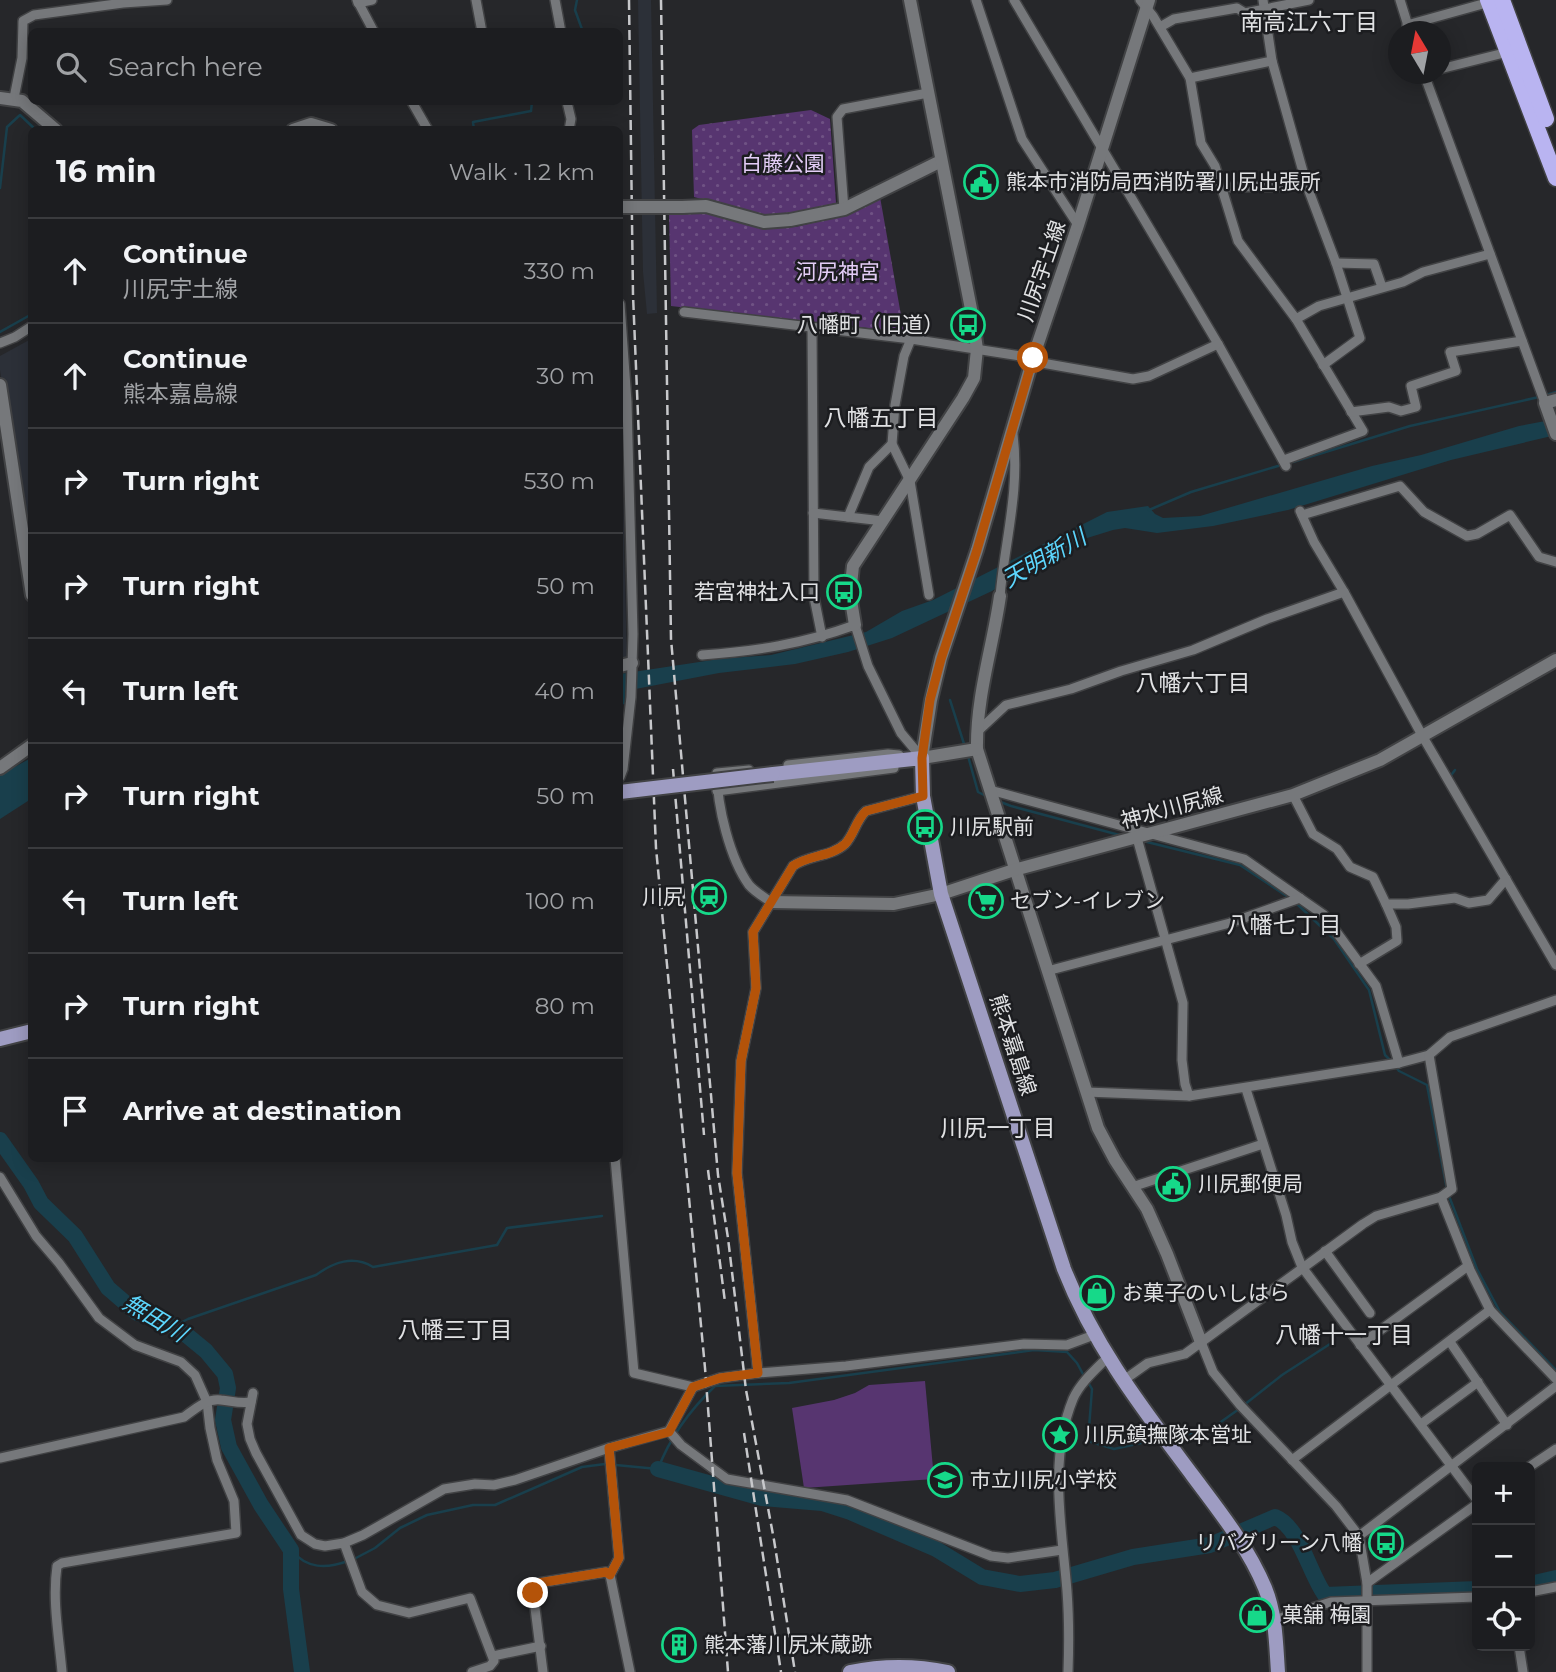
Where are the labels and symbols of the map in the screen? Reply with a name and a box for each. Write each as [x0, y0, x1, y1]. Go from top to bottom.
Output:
district label: 南高江六丁目 [1240, 8, 1378, 36]
north arrow [1388, 21, 1451, 84]
park label: 白藤公園 [741, 151, 825, 176]
public building icon: 熊本市消防局西消防署川尻出張所 [962, 163, 1000, 201]
place label: 熊本市消防局西消防署川尻出張所 [1006, 169, 1321, 194]
street label: 川尻宇土線 [1013, 217, 1070, 325]
park label: 河尻神宮 [796, 259, 880, 284]
bus stop icon: 八幡町（旧道） [949, 306, 987, 344]
place label: 八幡町（旧道） [797, 312, 944, 337]
route start [1017, 342, 1048, 373]
district label: 八幡五丁目 [824, 404, 939, 432]
water label: 天明新川 [997, 521, 1093, 593]
bus stop icon: 若宮神社入口 [825, 573, 863, 611]
place label: 若宮神社入口 [694, 579, 820, 604]
district label: 八幡六丁目 [1136, 669, 1251, 697]
street label: 神水川尻線 [1118, 782, 1226, 833]
bus stop icon: 川尻駅前 [906, 808, 944, 846]
place label: 川尻駅前 [950, 814, 1034, 839]
station icon: 川尻 [690, 878, 728, 916]
supermarket icon: セブン-イレブン [967, 882, 1005, 920]
place label: 川尻 [642, 884, 684, 909]
place label: セブン-イレブン [1010, 888, 1165, 913]
district label: 八幡七丁目 [1227, 911, 1342, 939]
street label: 熊本嘉島線 [985, 991, 1042, 1099]
district label: 川尻一丁目 [941, 1114, 1056, 1142]
public building icon: 川尻郵便局 [1154, 1165, 1192, 1203]
place label: 川尻郵便局 [1198, 1171, 1303, 1196]
shop icon: お菓子のいしはら [1078, 1274, 1116, 1312]
place label: お菓子のいしはら [1122, 1280, 1290, 1305]
water label: 無田川 [118, 1288, 194, 1349]
district label: 八幡三丁目 [398, 1316, 513, 1344]
district label: 八幡十一丁目 [1275, 1321, 1413, 1349]
place icon: 川尻鎮撫隊本営址 [1041, 1416, 1079, 1454]
place label: 川尻鎮撫隊本営址 [1084, 1422, 1252, 1447]
school or university icon: 市立川尻小学校 [926, 1461, 964, 1499]
place label: 市立川尻小学校 [970, 1467, 1117, 1492]
bus stop icon: リバグリーン八幡 [1367, 1524, 1405, 1562]
place label: リバグリーン八幡 [1195, 1530, 1362, 1555]
route end [517, 1577, 548, 1608]
shop icon: 菓舗 梅園 [1238, 1596, 1276, 1634]
place label: 菓舗 梅園 [1282, 1602, 1372, 1627]
building icon: 熊本藩川尻米蔵跡 [660, 1626, 698, 1664]
place label: 熊本藩川尻米蔵跡 [704, 1632, 872, 1657]

